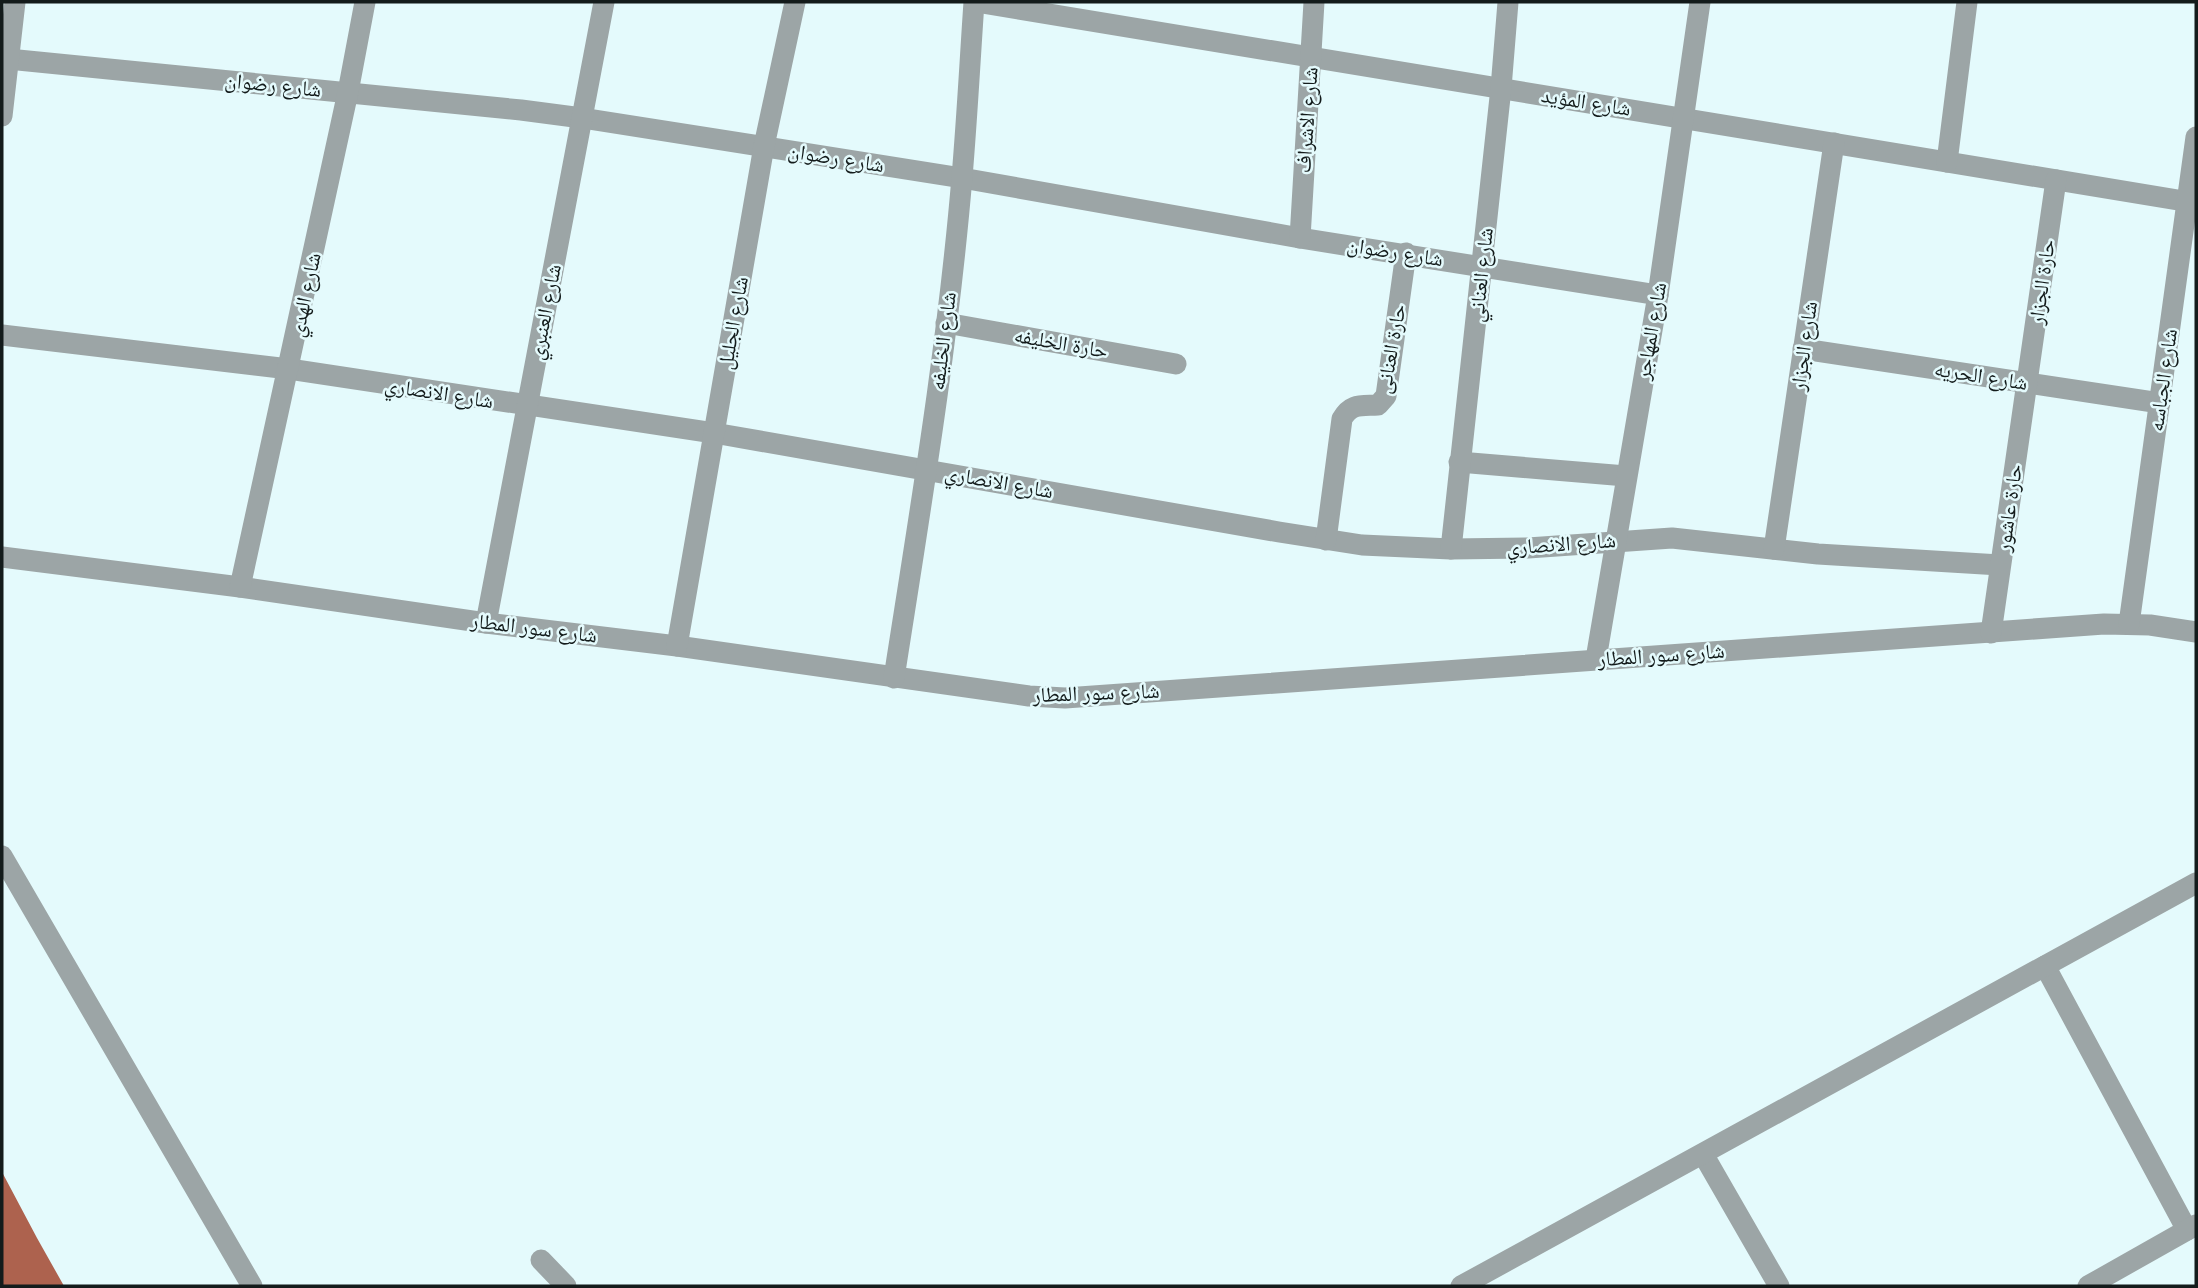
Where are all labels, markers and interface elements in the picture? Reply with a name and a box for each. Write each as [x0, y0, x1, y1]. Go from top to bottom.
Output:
street label: شارع رضوان [223, 66, 323, 103]
street label: شارع الاشراف [1289, 66, 1324, 174]
street label: شارع المؤيد [1539, 81, 1633, 122]
street label: شارع رضوان [786, 137, 886, 178]
street label: شارع العناني [1462, 226, 1502, 324]
street label: شارع رضوان [1345, 231, 1445, 272]
street label: حارة الجزار [2022, 238, 2061, 327]
street label: شارع الهدي [282, 250, 330, 340]
street label: شارع العنبري [522, 262, 570, 363]
street label: شارع الجليل [711, 274, 754, 371]
street label: شارع المهاجر [1628, 280, 1672, 383]
street label: شارع الخليفه [923, 290, 962, 392]
street label: شارع الجزار [1784, 299, 1823, 394]
street label: حارة العنانى [1369, 302, 1412, 396]
street label: حارة الخليفه [1012, 321, 1110, 364]
street label: شارع الجباسه [2142, 327, 2183, 433]
street label: شارع الحريه [1933, 355, 2030, 396]
street label: شارع الانصاري [382, 371, 495, 418]
street label: شارع الانصاري [942, 459, 1055, 508]
street label: حارة عاشور [1989, 462, 2028, 555]
street label: شارع الانصاري [1505, 526, 1617, 564]
street label: شارع سور المطار [468, 606, 599, 649]
street label: شارع سور المطار [1596, 637, 1725, 672]
street label: شارع سور المطار [1031, 677, 1160, 708]

